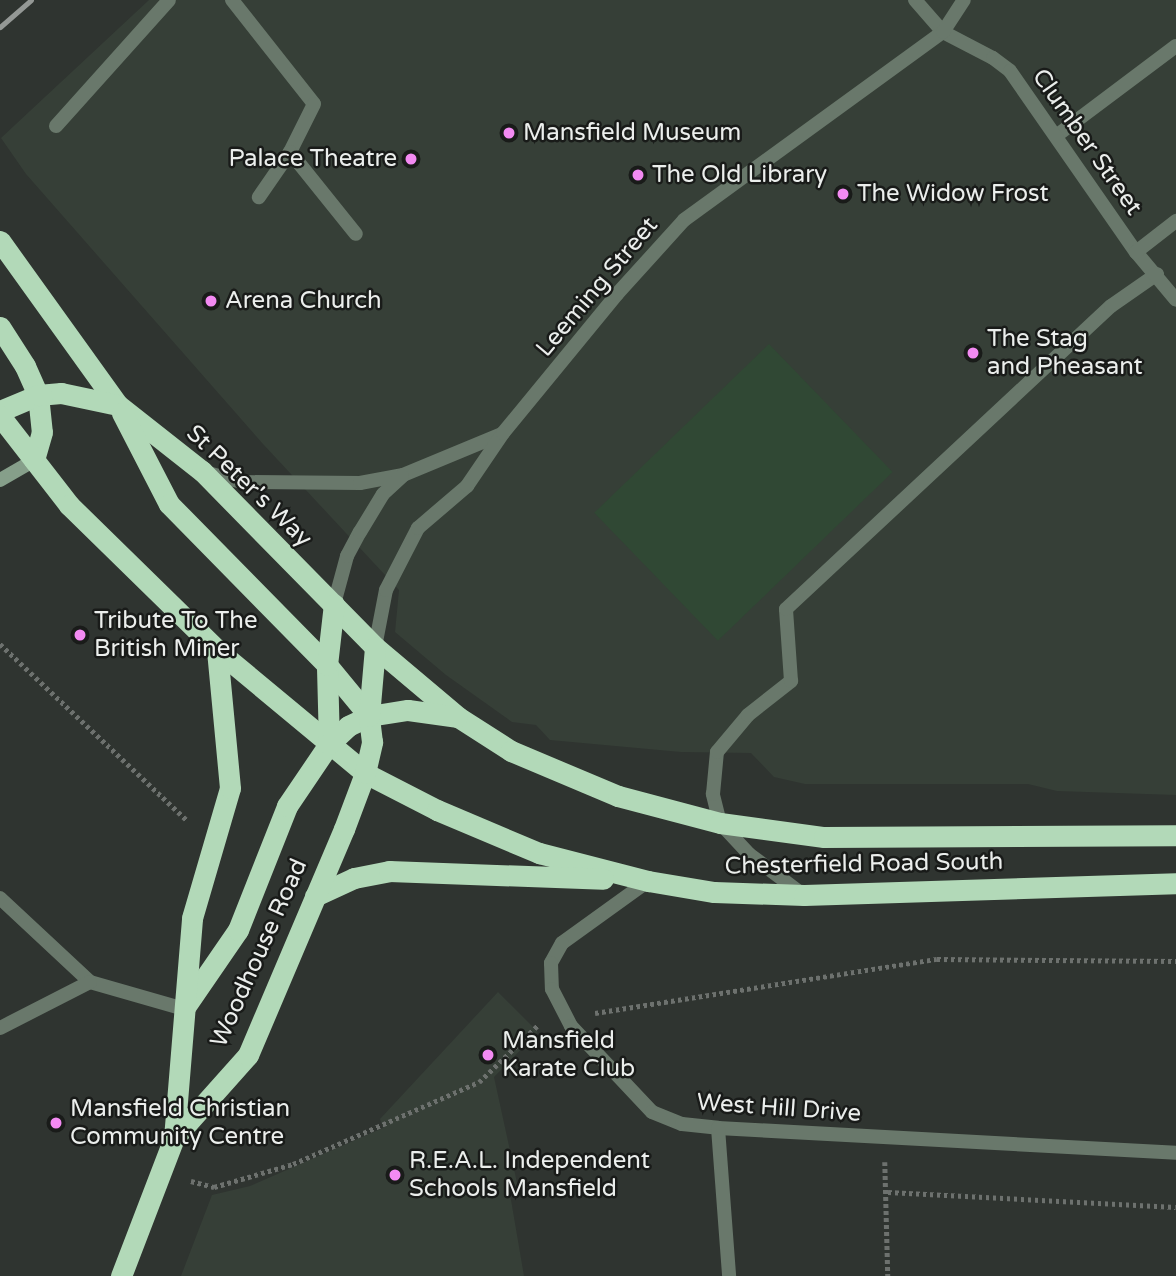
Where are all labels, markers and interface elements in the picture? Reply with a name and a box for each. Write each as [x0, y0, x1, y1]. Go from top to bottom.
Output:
street label: Clumber Street [1026, 63, 1148, 221]
place label: Mansfield Museum [523, 119, 741, 147]
marker: Mansfield Museum [501, 125, 517, 141]
place label: Palace Theatre [229, 145, 397, 173]
marker: Palace Theatre [403, 151, 419, 167]
place label: The Old Library [652, 161, 827, 189]
marker: The Old Library [630, 167, 646, 183]
place label: The Widow Frost [857, 180, 1049, 208]
marker: The Widow Frost [835, 186, 851, 202]
street label: Leeming Street [530, 211, 664, 363]
place label: Arena Church [225, 287, 382, 315]
marker: Arena Church [203, 293, 219, 309]
place label: The Stag and Pheasant [987, 325, 1143, 381]
marker: The Stag and Pheasant [965, 345, 981, 361]
street label: St Peter's Way [180, 419, 318, 553]
place label: Tribute To The British Miner [94, 607, 258, 663]
marker: Tribute To The British Miner [72, 627, 88, 643]
street label: Chesterfield Road South [724, 847, 1004, 881]
street label: Woodhouse Road [205, 854, 313, 1052]
place label: Mansfield Karate Club [502, 1027, 635, 1083]
marker: Mansfield Karate Club [480, 1047, 496, 1063]
street label: West Hill Drive [696, 1088, 862, 1128]
place label: Mansfield Christian Community Centre [70, 1095, 290, 1151]
marker: Mansfield Christian Community Centre [48, 1115, 64, 1131]
place label: R.E.A.L. Independent Schools Mansfield [409, 1147, 650, 1203]
marker: R.E.A.L. Independent Schools Mansfield [387, 1167, 403, 1183]

